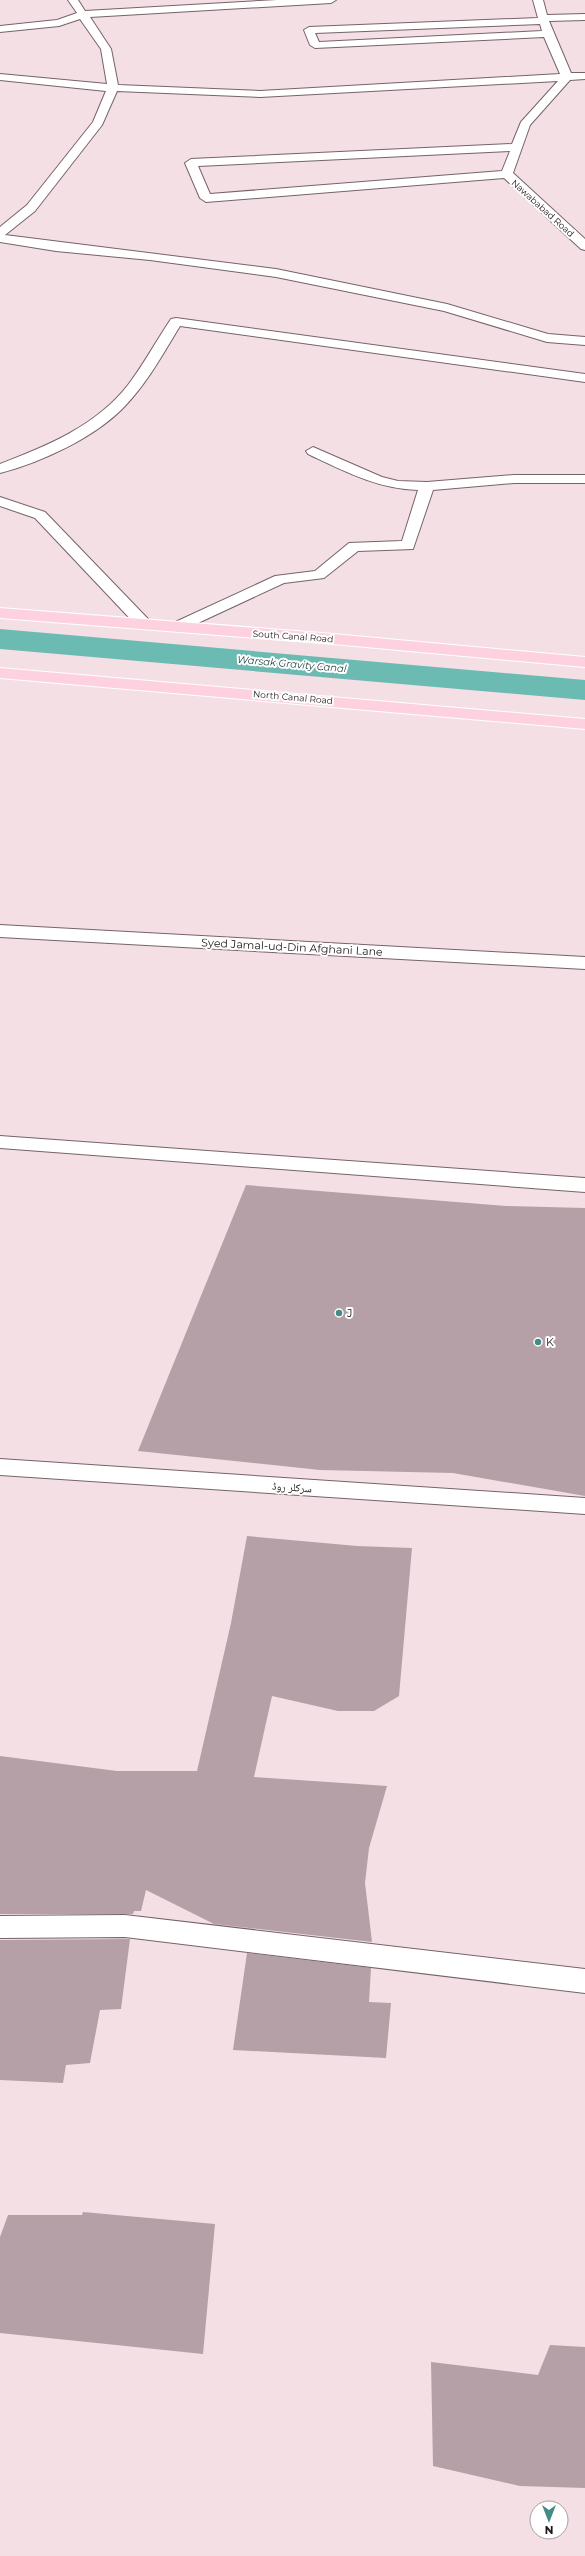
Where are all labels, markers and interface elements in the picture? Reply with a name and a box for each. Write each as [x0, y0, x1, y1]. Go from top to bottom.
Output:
street label: Nawababad Road [509, 177, 577, 239]
street label: South Canal Road [252, 628, 334, 644]
water label: Warsak Gravity Canal [237, 653, 347, 675]
street label: North Canal Road [253, 688, 333, 706]
street label: Syed Jamal-ud-Din Afghani Lane [201, 935, 383, 959]
place label: J [346, 1306, 353, 1320]
marker: J [334, 1308, 344, 1318]
place label: K [546, 1335, 554, 1349]
marker: K [533, 1337, 543, 1347]
street label: سرکلر روڈ [271, 1479, 313, 1495]
north arrow [529, 2500, 569, 2540]
text: N [545, 2523, 553, 2537]

